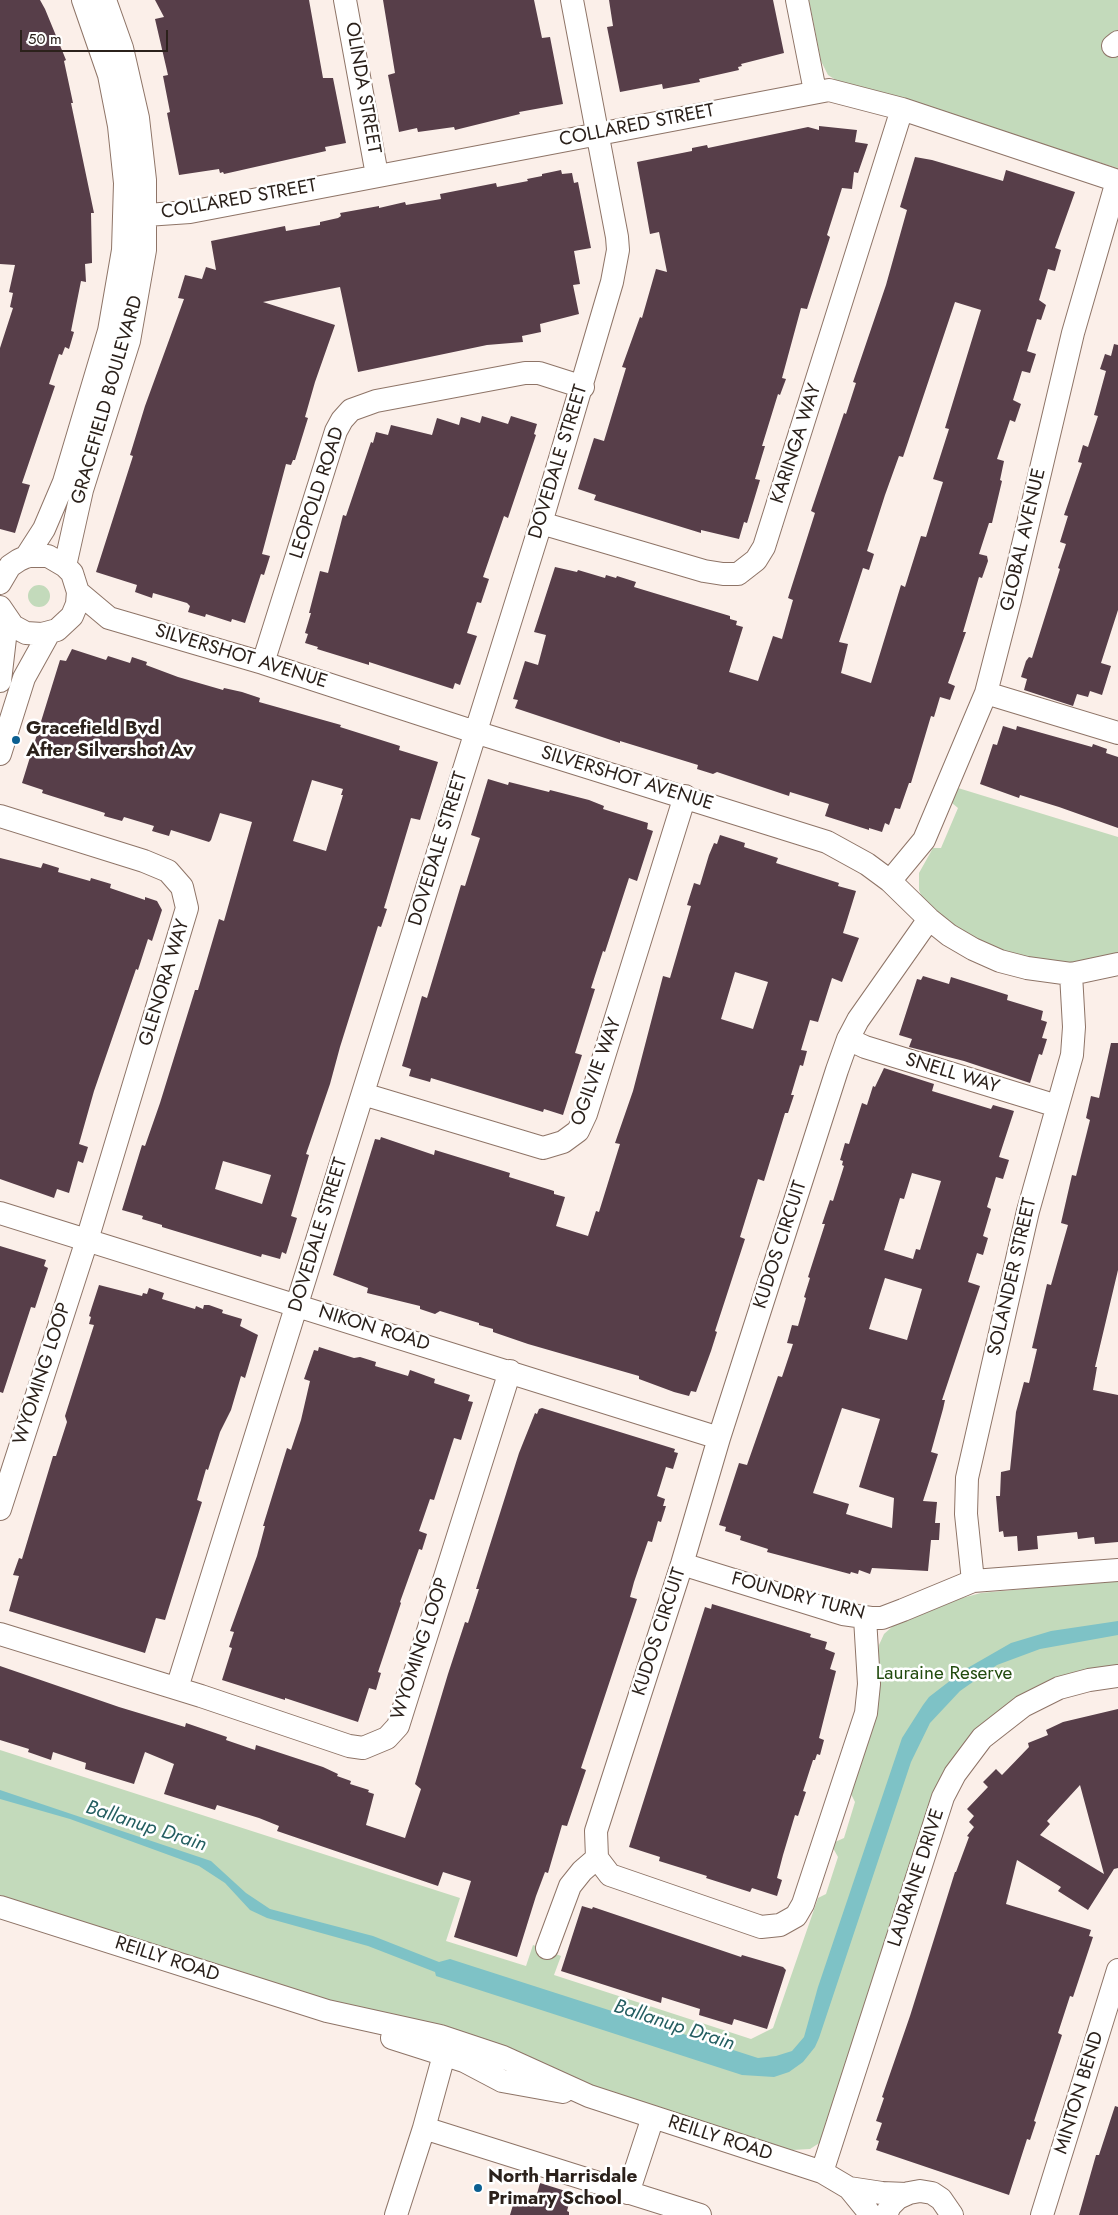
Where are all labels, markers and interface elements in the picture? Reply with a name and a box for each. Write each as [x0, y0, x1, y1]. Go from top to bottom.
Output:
scale bar [22, 20, 170, 52]
street label: OLINDA STREET [339, 20, 385, 156]
text: 50 m [28, 28, 62, 50]
street label: COLLARED STREET [557, 100, 717, 152]
street label: COLLARED STREET [159, 175, 319, 225]
street label: GRACEFIELD BOULEVARD [67, 293, 149, 507]
street label: KARINGA WAY [767, 381, 827, 507]
street label: DOVEDALE STREET [525, 382, 593, 542]
street label: LEOPOLD ROAD [286, 424, 350, 562]
street label: GLOBAL AVENUE [997, 467, 1051, 613]
street label: SILVERSHOT AVENUE [152, 620, 330, 694]
place label: Gracefield Bvd After Silvershot Av [26, 718, 193, 762]
marker: Gracefield Bvd After Silvershot Av [10, 734, 22, 746]
street label: SILVERSHOT AVENUE [538, 742, 716, 816]
street label: DOVEDALE STREET [405, 769, 473, 929]
street label: GLENORA WAY [135, 917, 195, 1049]
street label: OGILVIE WAY [567, 1015, 627, 1129]
street label: SNELL WAY [902, 1049, 1002, 1099]
street label: DOVEDALE STREET [285, 1155, 353, 1315]
street label: KUDOS CIRCUIT [750, 1178, 812, 1312]
street label: SOLANDER STREET [984, 1196, 1042, 1358]
street label: WYOMING LOOP [9, 1300, 77, 1448]
street label: NIKON ROAD [316, 1301, 432, 1357]
street label: KUDOS CIRCUIT [629, 1565, 691, 1699]
street label: FOUNDRY TURN [729, 1568, 867, 1626]
street label: WYOMING LOOP [387, 1575, 455, 1723]
park label: Lauraine Reserve [876, 1663, 1012, 1685]
water label: Ballanup Drain [83, 1796, 209, 1858]
street label: LAURAINE DRIVE [884, 1806, 950, 1950]
street label: REILLY ROAD [112, 1932, 222, 1988]
water label: Ballanup Drain [611, 1995, 737, 2057]
street label: MINTON BEND [1051, 2029, 1109, 2157]
street label: REILLY ROAD [665, 2111, 775, 2167]
place label: North Harrisdale Primary School [488, 2166, 637, 2210]
marker: North Harrisdale Primary School [472, 2182, 484, 2194]

